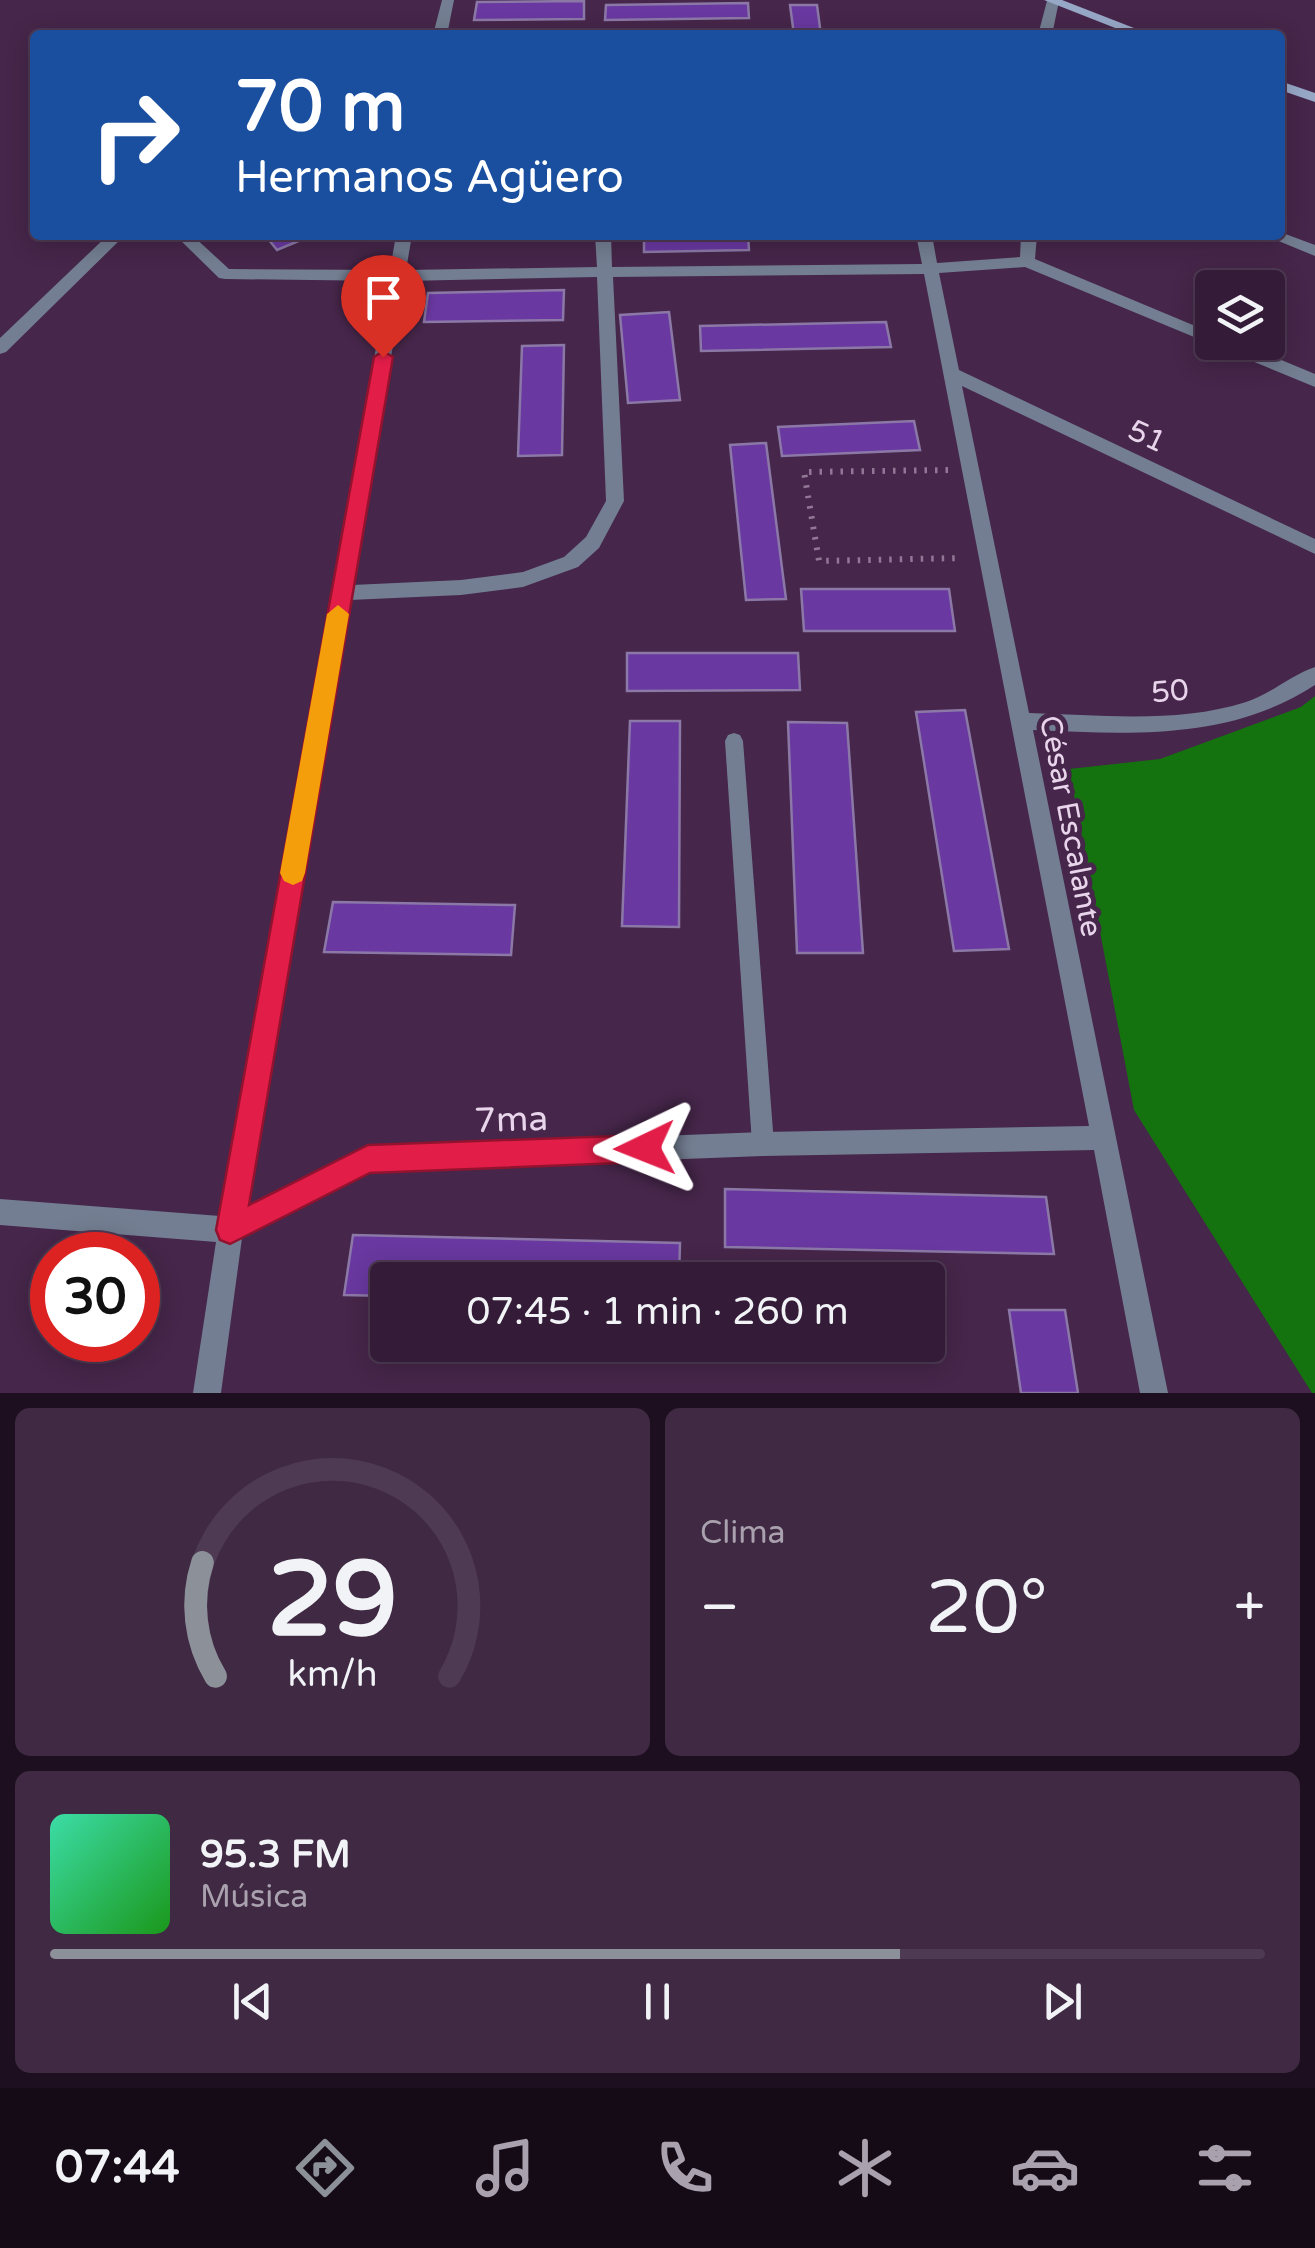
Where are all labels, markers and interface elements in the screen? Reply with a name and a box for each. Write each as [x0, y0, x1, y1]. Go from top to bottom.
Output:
text: 70 m [235, 66, 405, 150]
icon: right [70, 70, 200, 200]
text: Hermanos Agüero [235, 151, 624, 205]
pin [341, 255, 426, 358]
icon: arrive [356, 270, 411, 325]
map controls [1195, 270, 1285, 360]
button: layers [1195, 270, 1285, 360]
street label: 51 [1122, 412, 1172, 461]
street label: 50 [1150, 671, 1190, 712]
street label: César Escalante [1031, 712, 1110, 940]
position arrow [593, 1096, 697, 1200]
street label: 7ma [473, 1098, 549, 1142]
speed limit sign: 30 [30, 1232, 160, 1362]
text: 07:45 · 1 min · 260 m [466, 1289, 849, 1335]
text: Clima [700, 1514, 786, 1552]
text: 29 [267, 1539, 398, 1664]
text: 20° [925, 1563, 1048, 1653]
text: − [700, 1575, 739, 1641]
text: + [1234, 1575, 1265, 1641]
text: km/h [288, 1653, 377, 1696]
text: 95.3 FM [200, 1832, 351, 1878]
text: Música [200, 1878, 308, 1916]
icon: previous [225, 1974, 280, 2029]
icon: pause [630, 1974, 685, 2029]
icon: next [1035, 1974, 1090, 2029]
icon: directions [290, 2133, 360, 2203]
icon: music [470, 2133, 540, 2203]
icon: phone [650, 2133, 720, 2203]
icon: climate [830, 2133, 900, 2203]
icon: car [1010, 2133, 1080, 2203]
icon: filters [1190, 2133, 1260, 2203]
text: 07:44 [55, 2141, 180, 2195]

